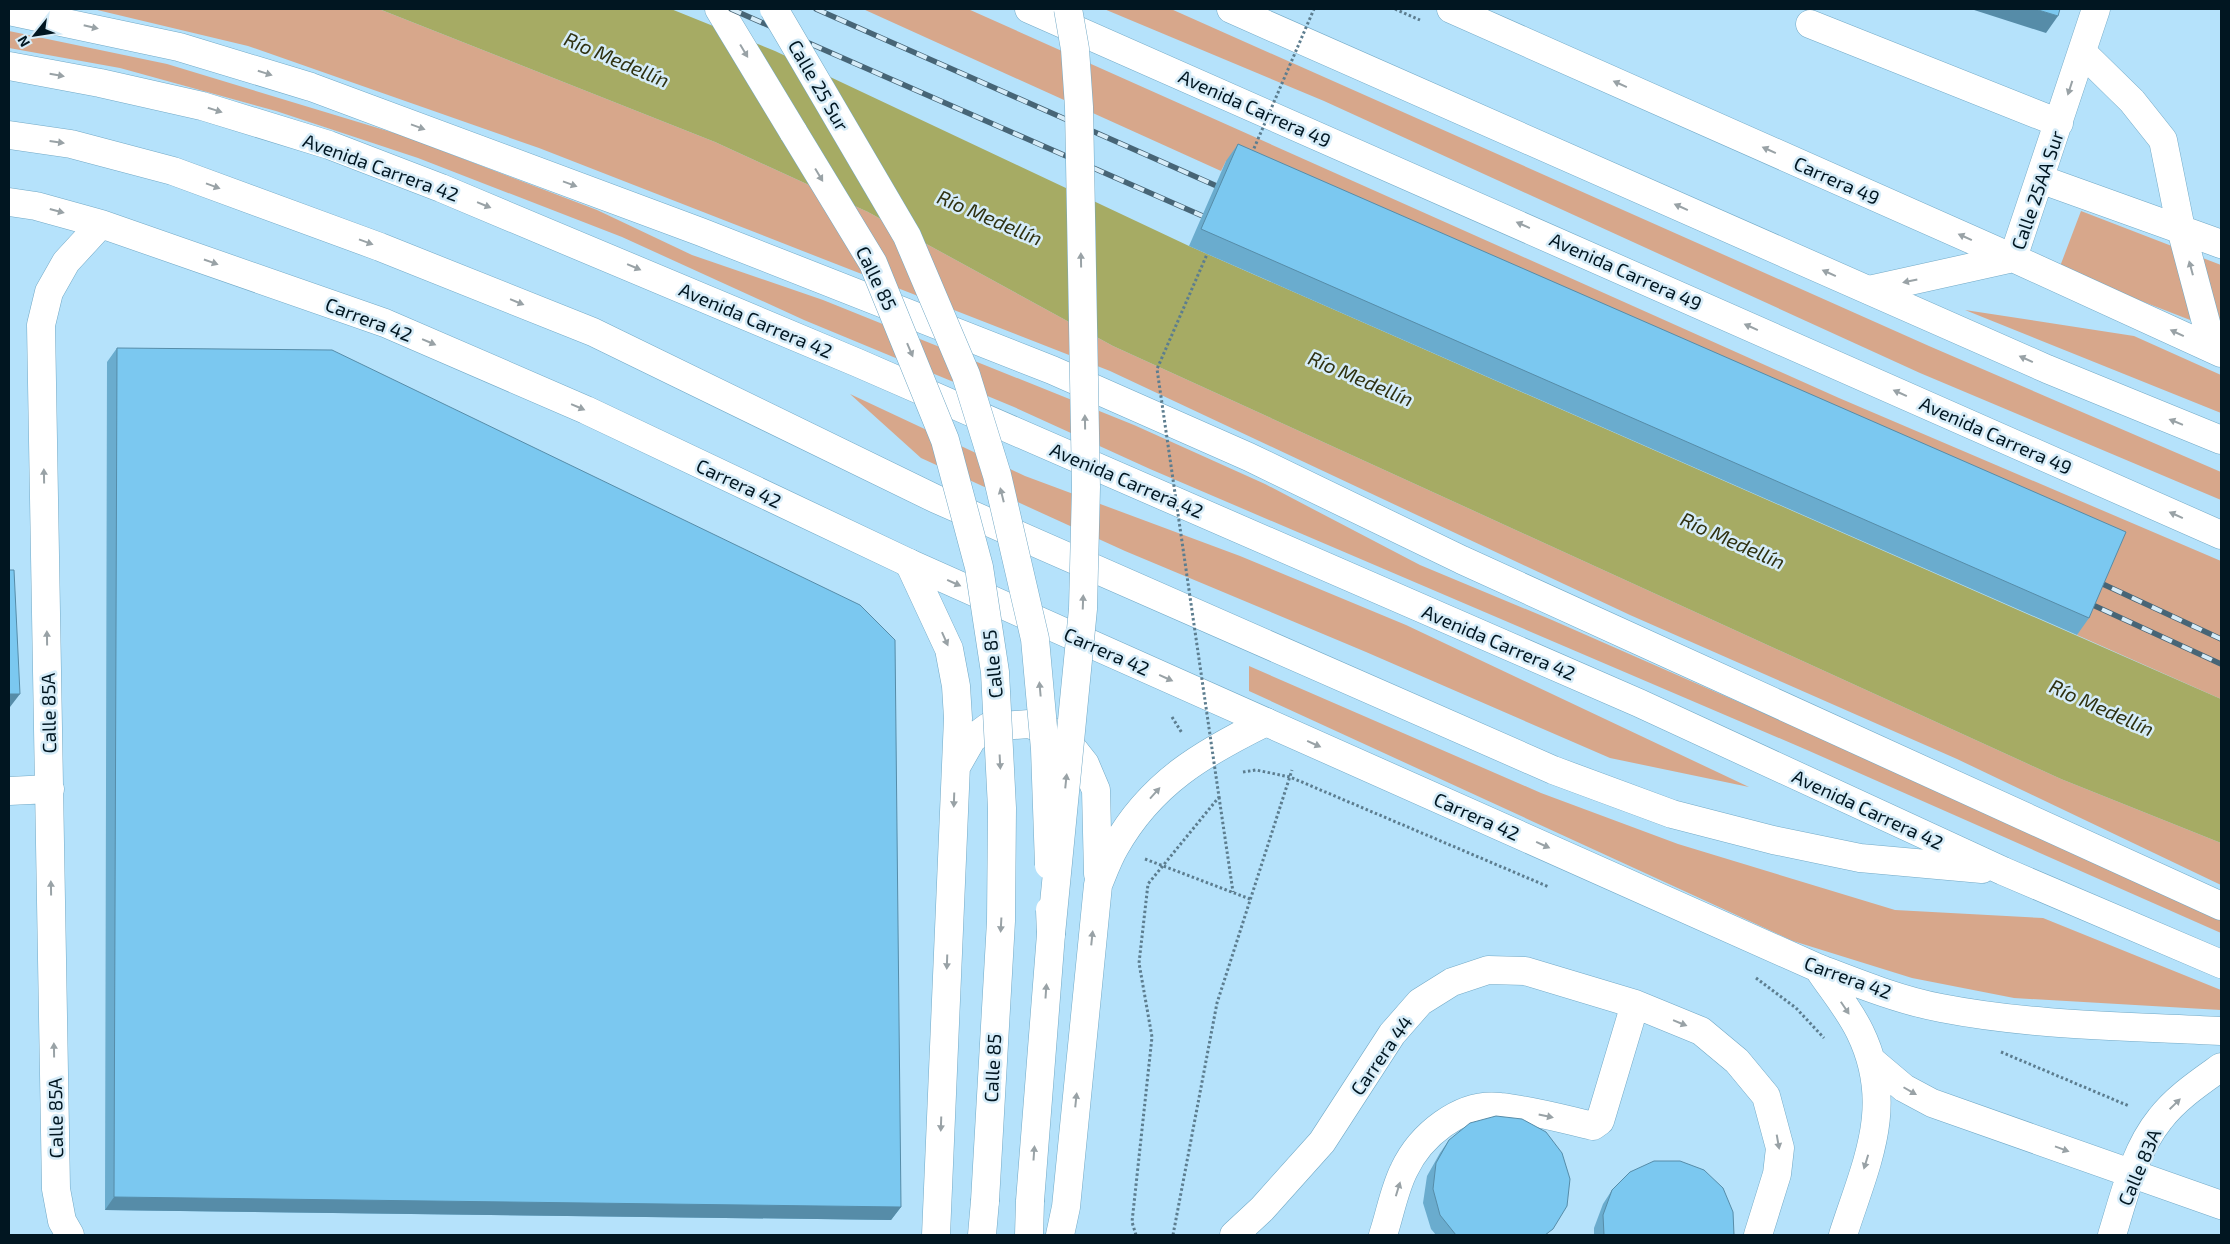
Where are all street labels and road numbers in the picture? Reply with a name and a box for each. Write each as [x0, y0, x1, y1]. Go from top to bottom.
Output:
street label: Calle 25 Sur [784, 35, 854, 135]
street label: Avenida Carrera 49 [1175, 64, 1335, 152]
street label: Calle 25AA Sur [2006, 127, 2068, 253]
street label: Avenida Carrera 42 [300, 128, 462, 206]
street label: Carrera 49 [1791, 151, 1883, 209]
street label: Avenida Carrera 49 [1546, 227, 1706, 315]
street label: Calle 85 [852, 242, 902, 314]
street label: Avenida Carrera 42 [676, 277, 836, 363]
street label: Carrera 42 [322, 292, 416, 346]
street label: Avenida Carrera 49 [1916, 391, 2076, 479]
street label: Avenida Carrera 42 [1047, 437, 1207, 523]
street label: Carrera 42 [693, 453, 785, 513]
street label: Avenida Carrera 42 [1419, 599, 1579, 685]
street label: Carrera 42 [1061, 622, 1153, 680]
street label: Calle 85 [977, 629, 1007, 699]
street label: Calle 85A [36, 672, 60, 753]
street label: Avenida Carrera 42 [1789, 764, 1947, 854]
street label: Carrera 42 [1431, 787, 1523, 845]
street label: Carrera 42 [1801, 951, 1895, 1003]
street label: Carrera 44 [1345, 1011, 1417, 1099]
street label: Calle 85 [979, 1033, 1005, 1103]
street label: Calle 85A [43, 1077, 67, 1158]
street label: Calle 83A [2113, 1125, 2165, 1209]

